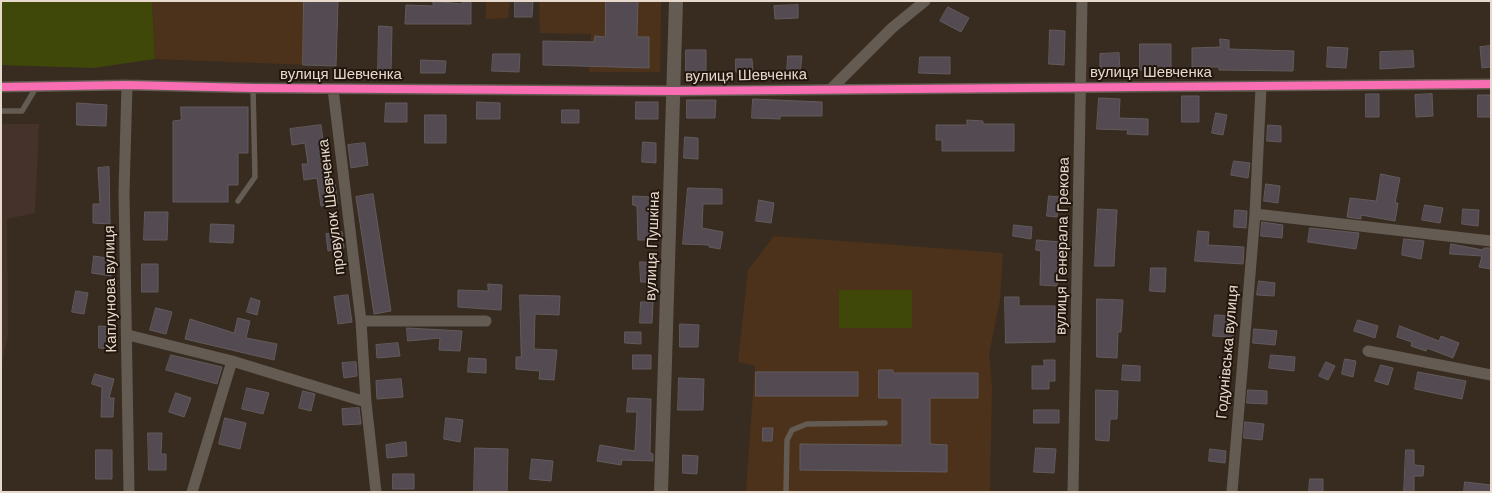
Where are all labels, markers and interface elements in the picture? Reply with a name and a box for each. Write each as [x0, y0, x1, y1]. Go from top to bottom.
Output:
street label: вулиця Шевченка [1090, 64, 1212, 82]
street label: вулиця Шевченка [280, 66, 402, 84]
street label: вулиця Шевченка [685, 66, 807, 86]
street label: провулок Шевченка [315, 138, 349, 276]
street label: вулиця Генерала Грекова [1052, 157, 1074, 335]
street label: вулиця Пушкіна [642, 191, 664, 301]
street label: Каплунова вулиця [101, 225, 121, 353]
street label: Годунівська вулиця [1213, 284, 1243, 420]

